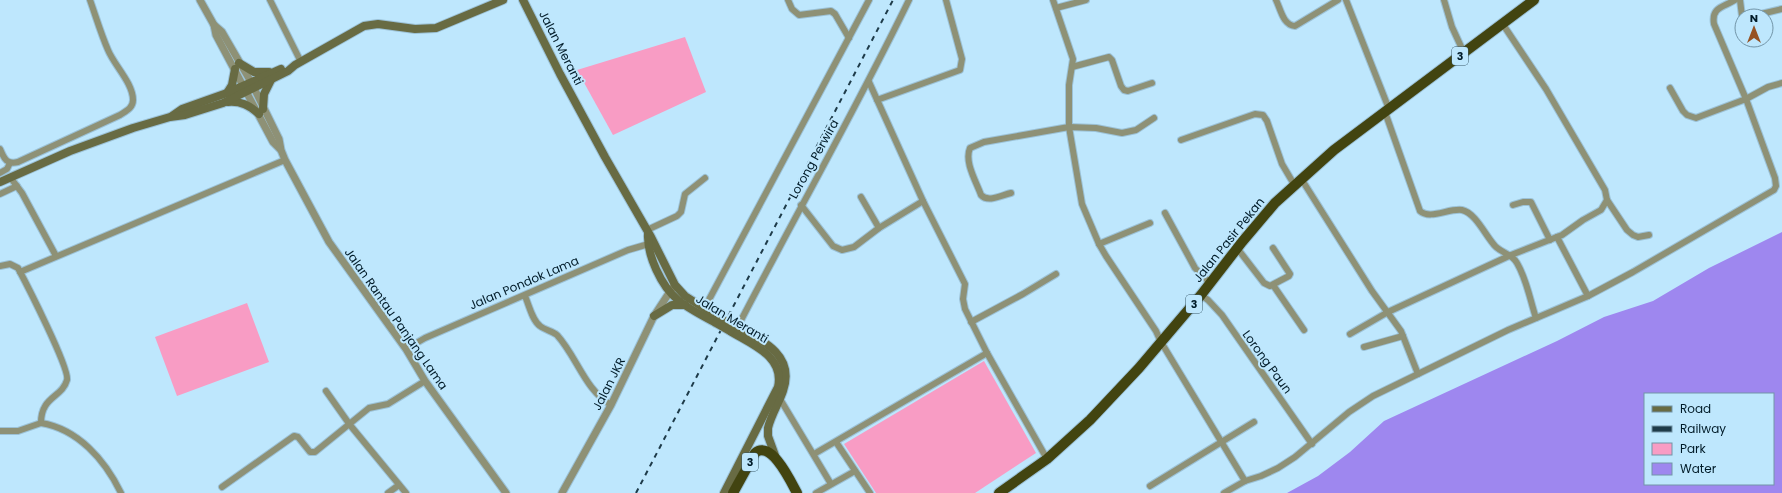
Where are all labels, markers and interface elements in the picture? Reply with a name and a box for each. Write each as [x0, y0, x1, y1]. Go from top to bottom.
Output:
street label: Jalan Meranti [535, 7, 588, 88]
north arrow [1734, 8, 1774, 48]
text: N [1750, 10, 1758, 26]
road number: 3 [1452, 47, 1468, 65]
street label: Lorong Perwira [785, 116, 842, 201]
street label: Jalan Pasir Pekan [1189, 194, 1268, 286]
street label: Jalan Rantau Panjang Lama [341, 244, 452, 393]
street label: Jalan Pondok Lama [466, 252, 581, 313]
street label: Jalan Meranti [693, 290, 772, 347]
road number: 3 [1186, 295, 1202, 313]
street label: Lorong Paun [1239, 327, 1296, 397]
street label: Jalan JKR [588, 354, 629, 413]
legend [1644, 393, 1774, 485]
text: Road [1680, 400, 1711, 417]
text: Railway [1680, 420, 1726, 437]
text: Park [1680, 440, 1707, 457]
road number: 3 [742, 453, 758, 471]
text: Water [1680, 460, 1717, 477]

